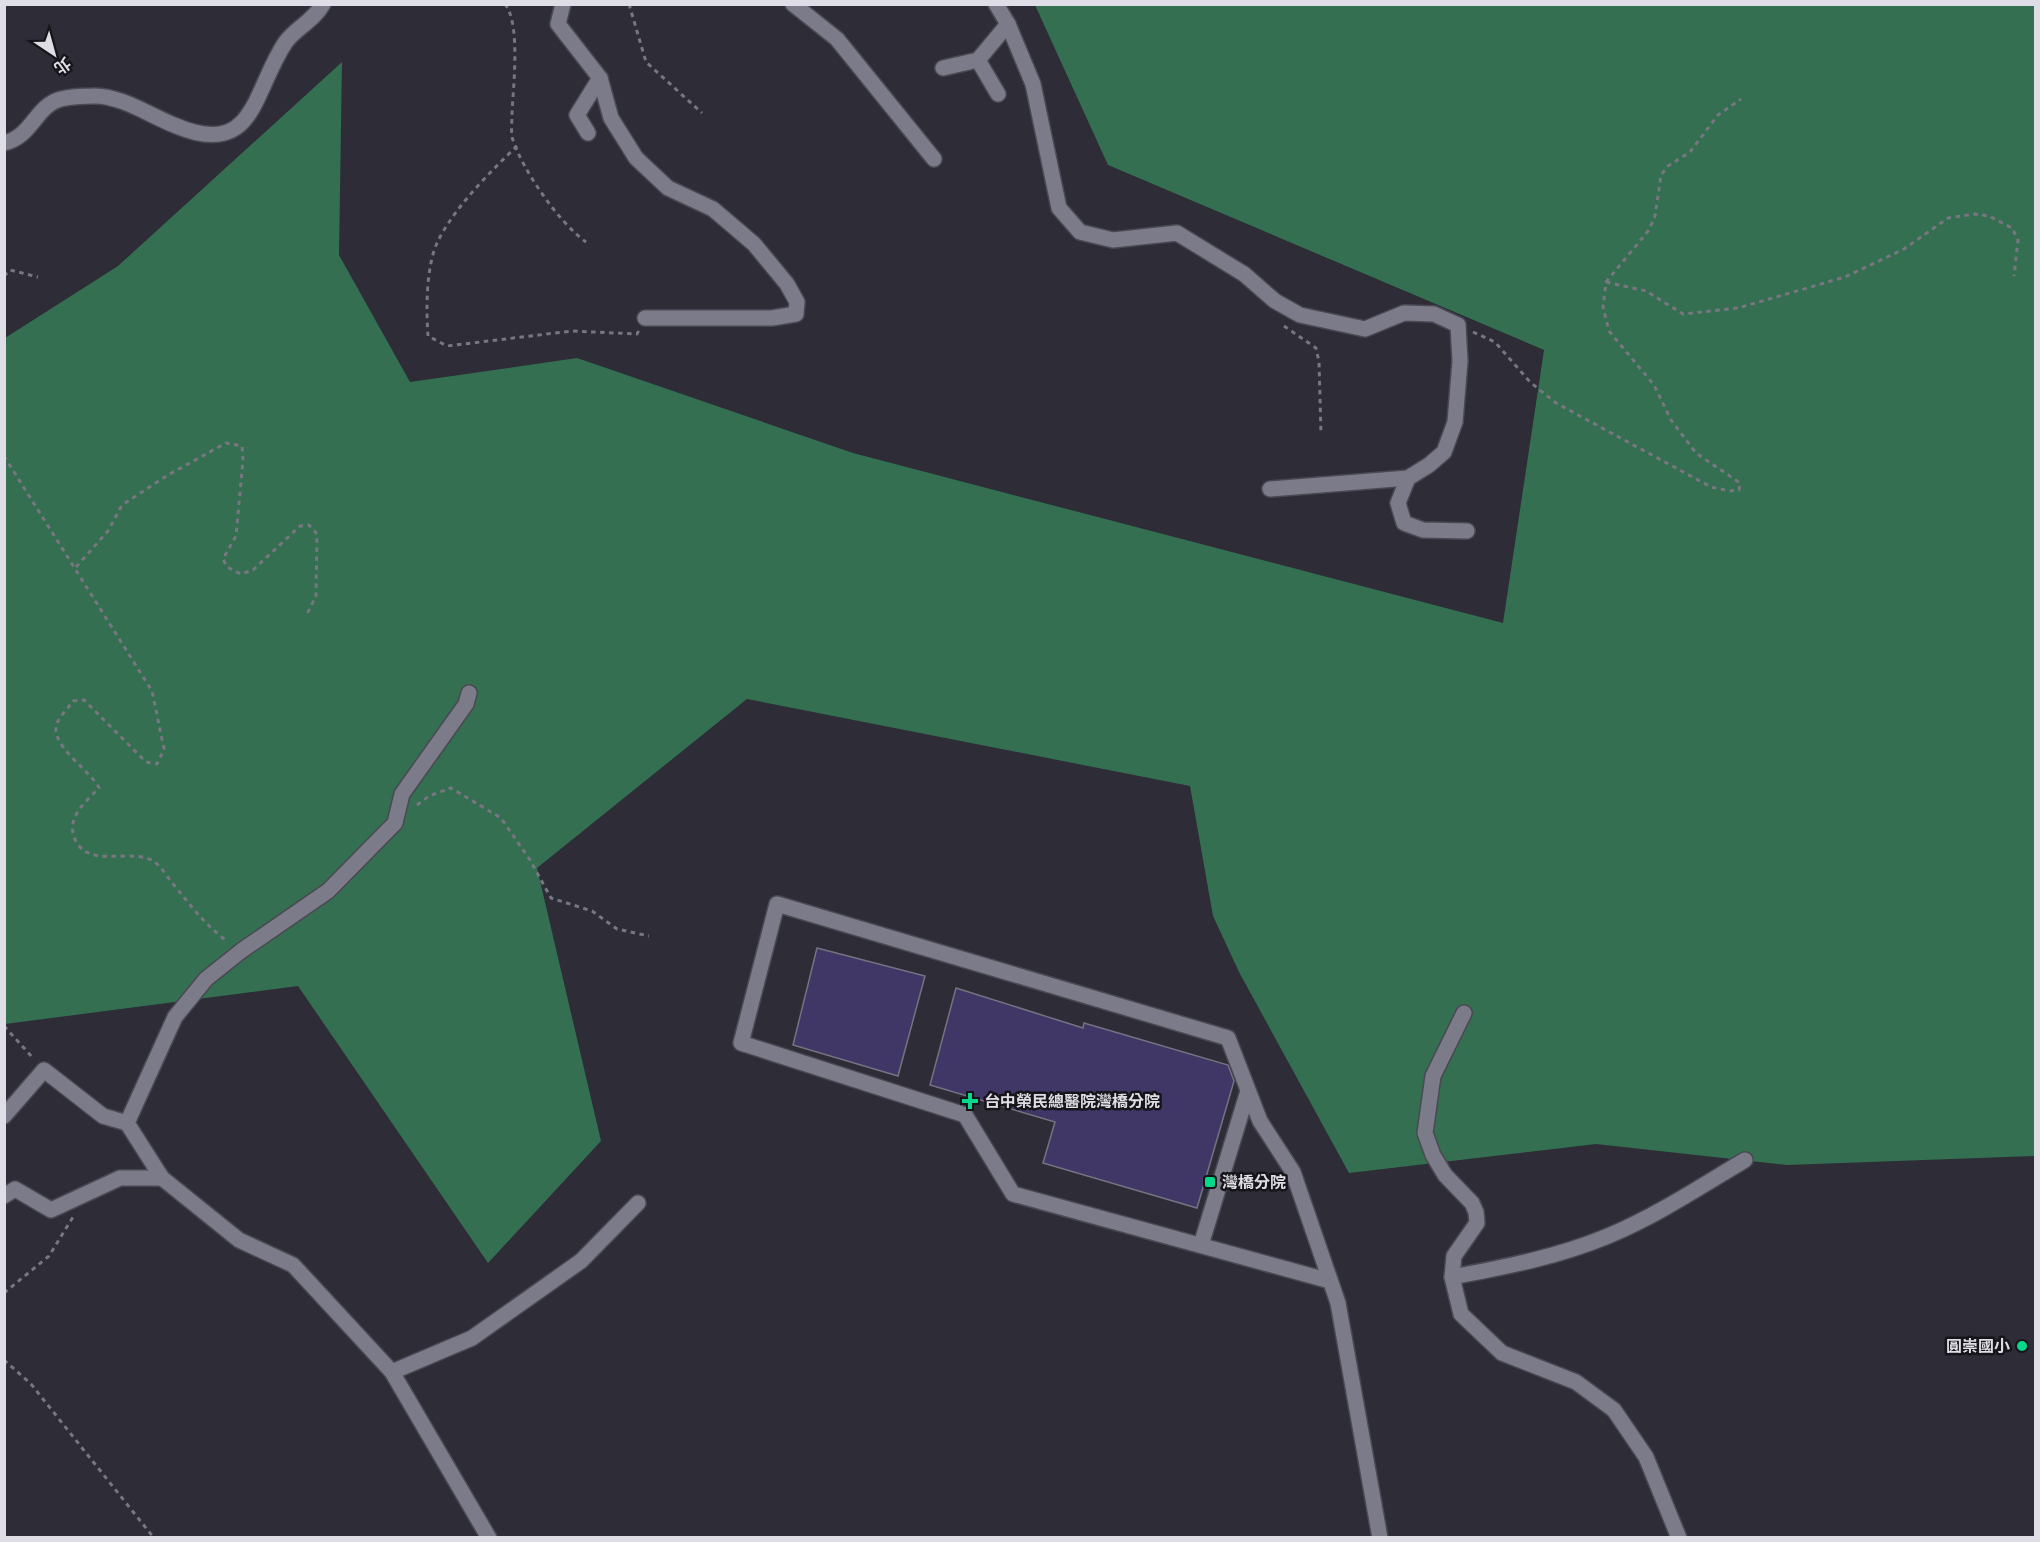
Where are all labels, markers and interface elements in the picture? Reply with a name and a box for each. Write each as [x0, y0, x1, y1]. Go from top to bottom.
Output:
north arrow [24, 24, 84, 84]
text: 北 [51, 54, 75, 78]
marker: 台中榮民總醫院灣橋分院 [961, 1092, 979, 1110]
place label: 台中榮民總醫院灣橋分院 [984, 1092, 1160, 1110]
place label: 灣橋分院 [1222, 1173, 1286, 1191]
marker: 灣橋分院 [1203, 1175, 1217, 1189]
place label: 圓崇國小 [1946, 1337, 2010, 1355]
marker: 圓崇國小 [2015, 1339, 2029, 1353]

